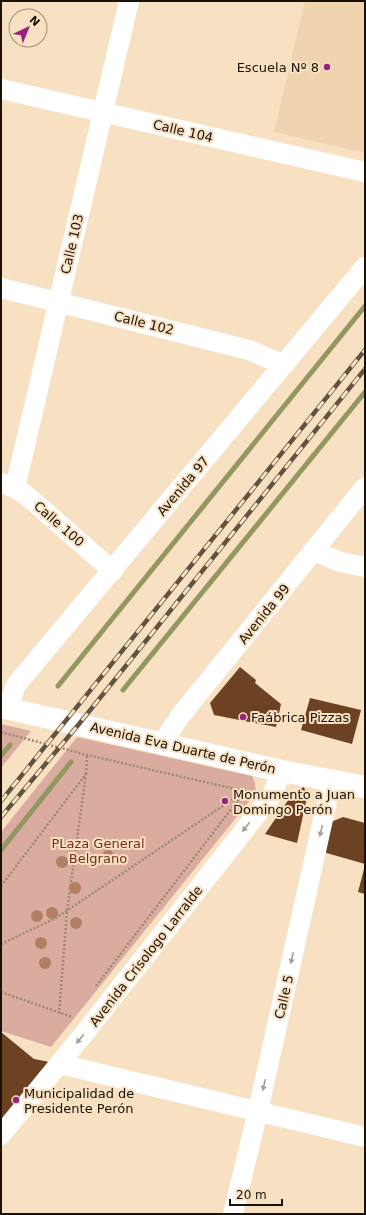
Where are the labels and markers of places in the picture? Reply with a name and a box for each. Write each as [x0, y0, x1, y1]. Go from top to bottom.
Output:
place label: Escuela Nº 8 [237, 60, 319, 75]
marker: Escuela Nº 8 [322, 62, 332, 72]
place label: Faábrica Pizzas [251, 710, 349, 725]
marker: Faábrica Pizzas [238, 712, 248, 722]
place label: Monumento a Juan Domingo Perón [233, 787, 355, 817]
marker: Monumento a Juan Domingo Perón [220, 796, 230, 806]
place label: Municipalidad de Presidente Perón [24, 1086, 134, 1116]
marker: Municipalidad de Presidente Perón [11, 1095, 21, 1105]

